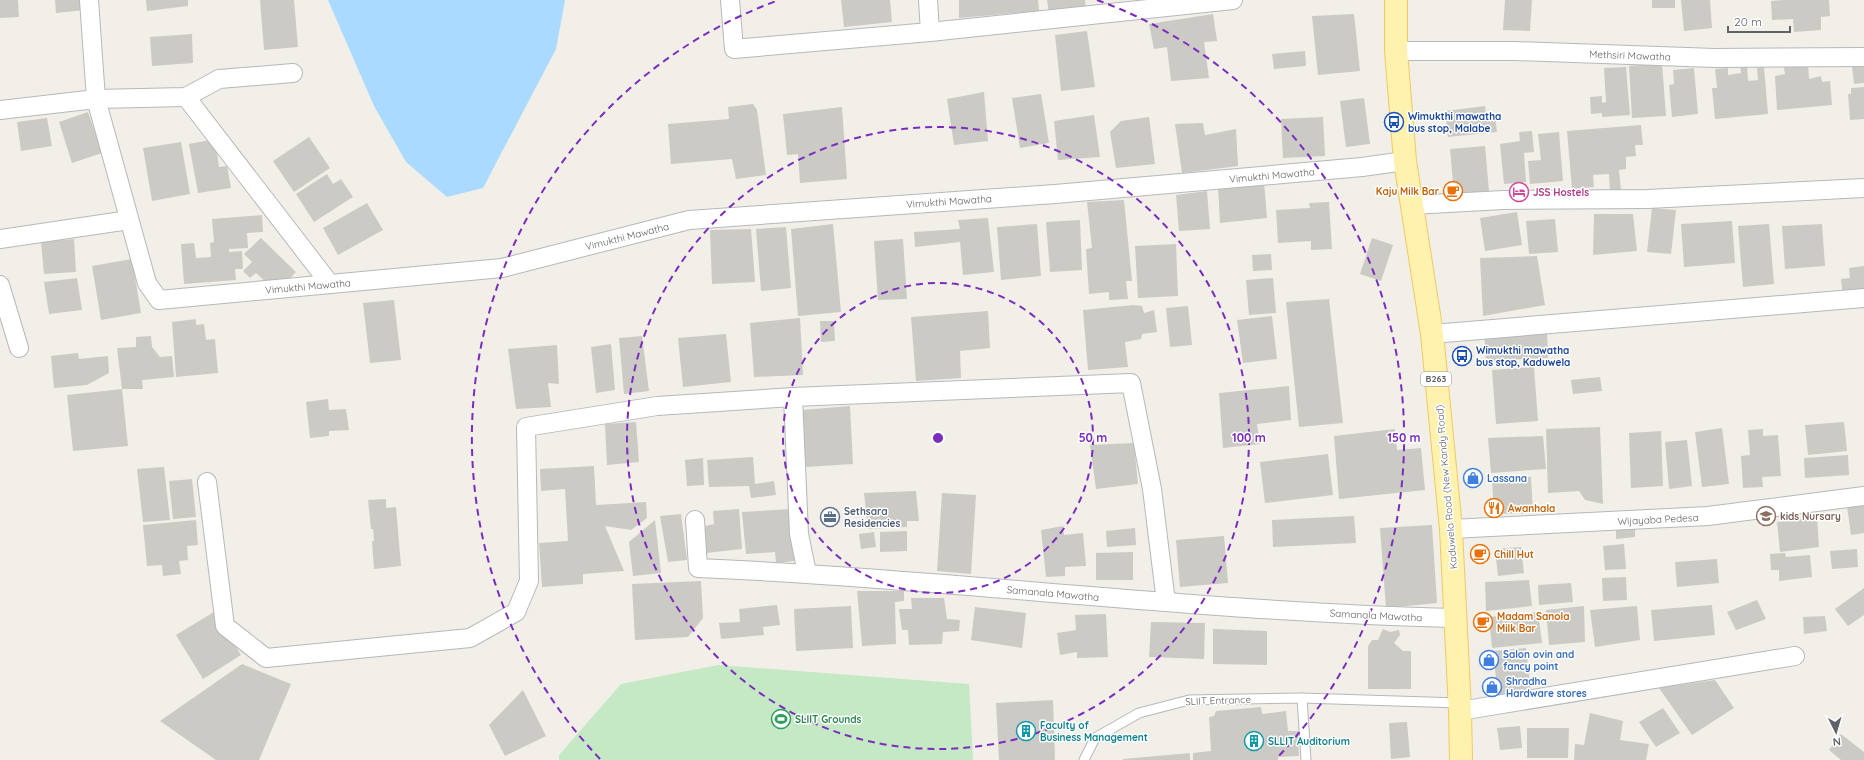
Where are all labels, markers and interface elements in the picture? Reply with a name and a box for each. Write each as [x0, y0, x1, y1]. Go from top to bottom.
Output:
scale bar [1728, 8, 1790, 34]
text: 20 m [1734, 14, 1762, 29]
street label: Methsiri Mawatha [1589, 48, 1671, 63]
place label: Wimukthi mawatha bus stop, Malabe [1408, 110, 1501, 135]
bus stop icon: Wimukthi mawatha bus stop, Malabe [1383, 111, 1405, 133]
street label: Vimukthi Mawatha [1229, 165, 1315, 186]
cafe icon: Kaju Milk Bar [1442, 180, 1464, 202]
hotel icon: JSS Hostels [1508, 181, 1530, 203]
place label: Kaju Milk Bar [1376, 185, 1440, 198]
place label: JSS Hostels [1533, 186, 1589, 199]
street label: Vimukthi Mawatha [906, 192, 992, 211]
street label: Vimukthi Mawatha [584, 220, 670, 253]
street label: Vimukthi Mawatha [265, 276, 351, 297]
place label: Wimukthi mawatha bus stop, Kaduwela [1476, 344, 1570, 369]
bus stop icon: Wimukthi mawatha bus stop, Kaduwela [1451, 345, 1473, 367]
road number: B263 [1421, 372, 1451, 386]
street label: Kaduwela Road (New Kandy Road) [1433, 404, 1460, 570]
text: 50 m [1079, 430, 1107, 445]
text: 100 m [1232, 430, 1266, 445]
text: 150 m [1387, 430, 1421, 445]
centre of rings [931, 431, 945, 445]
shop icon: Lassana [1462, 467, 1484, 489]
place label: Lassana [1487, 472, 1527, 485]
restaurant icon: Awanhala [1483, 497, 1505, 519]
place label: Awanhala [1508, 502, 1555, 515]
place label: Sethsara Residencies [844, 505, 900, 530]
school or university icon: kids Nursary [1755, 505, 1777, 527]
office icon: Sethsara Residencies [819, 506, 841, 528]
place label: kids Nursary [1780, 510, 1841, 523]
street label: Wijayaba Pedesa [1617, 511, 1699, 528]
cafe icon: Chill Hut [1469, 543, 1491, 565]
place label: Chill Hut [1494, 548, 1534, 561]
street label: Samanala Mawatha [1006, 583, 1100, 604]
street label: Samanala Mawatha [1329, 607, 1423, 624]
place label: Madam Sanola Milk Bar [1497, 610, 1569, 635]
cafe icon: Madam Sanola Milk Bar [1472, 611, 1494, 633]
place label: Salon ovin and fancy point [1503, 648, 1574, 673]
shop icon: Salon ovin and fancy point [1478, 649, 1500, 671]
place label: Shradha Hardware stores [1506, 675, 1587, 700]
shop icon: Shradha Hardware stores [1481, 676, 1503, 698]
street label: SLIIT Entrance [1185, 693, 1252, 708]
sports icon: SLIIT Grounds [770, 708, 792, 730]
north arrow [1816, 712, 1856, 752]
place label: SLIIT Grounds [795, 713, 862, 726]
place label: Faculty of Business Management [1040, 719, 1148, 744]
building icon: Faculty of Business Management [1015, 720, 1037, 742]
building icon: SLLIT Auditorium [1243, 730, 1265, 752]
place label: SLLIT Auditorium [1268, 735, 1350, 748]
text: N [1832, 735, 1842, 749]

